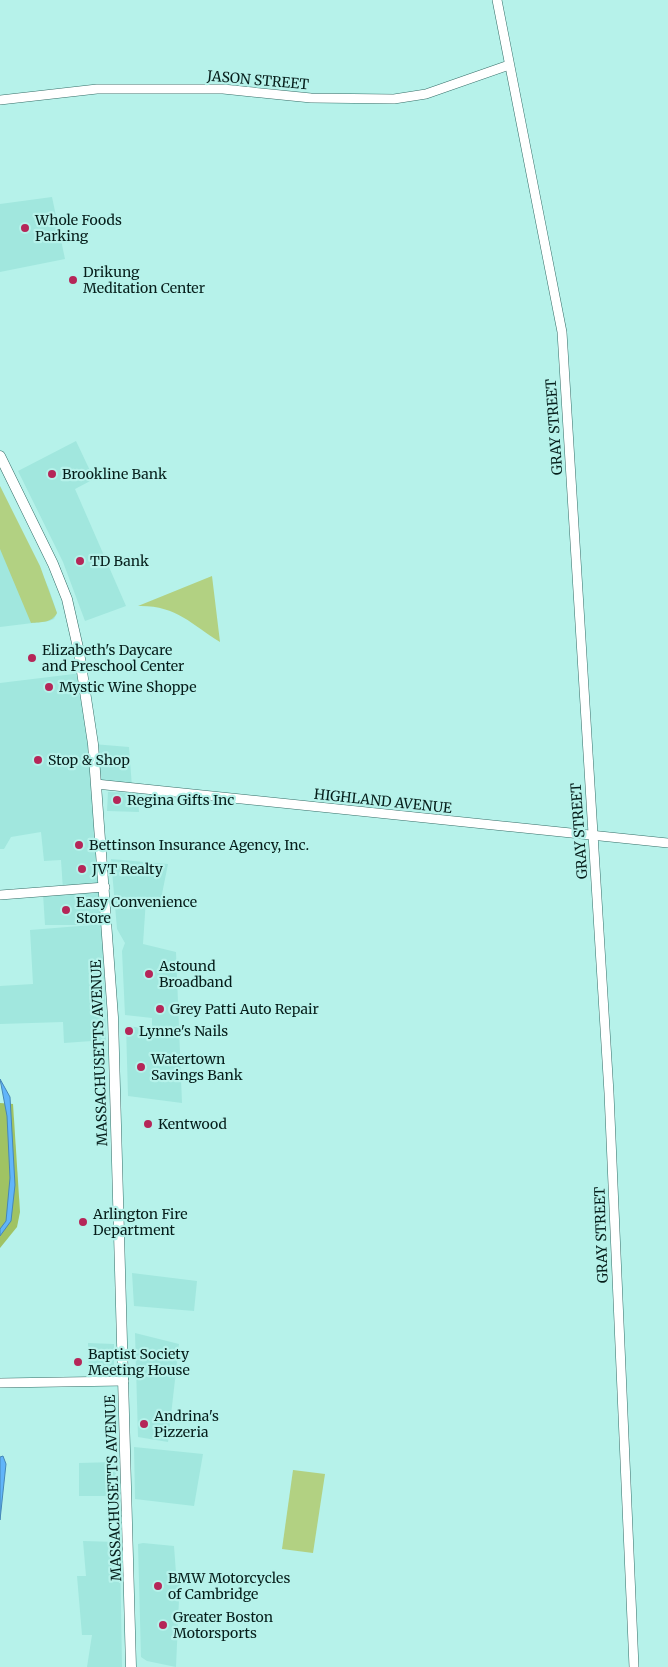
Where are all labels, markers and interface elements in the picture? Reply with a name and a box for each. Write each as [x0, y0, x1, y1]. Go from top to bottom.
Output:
street label: JASON STREET [205, 66, 310, 93]
place label: Whole Foods Parking [34, 211, 122, 245]
marker: Whole Foods Parking [19, 222, 31, 234]
place label: Drikung Meditation Center [83, 263, 205, 297]
marker: Drikung Meditation Center [67, 274, 79, 286]
street label: GRAY STREET [542, 378, 566, 476]
place label: Brookline Bank [62, 465, 167, 483]
marker: Brookline Bank [46, 468, 58, 480]
place label: TD Bank [90, 552, 149, 570]
marker: TD Bank [74, 555, 86, 567]
place label: Elizabeth's Daycare and Preschool Center [42, 641, 184, 675]
marker: Elizabeth's Daycare and Preschool Center [26, 652, 38, 664]
place label: Mystic Wine Shoppe [59, 678, 197, 696]
marker: Mystic Wine Shoppe [43, 681, 55, 693]
place label: Stop & Shop [48, 751, 130, 769]
marker: Stop & Shop [32, 754, 44, 766]
street label: GRAY STREET [567, 782, 591, 880]
street label: HIGHLAND AVENUE [313, 785, 453, 817]
place label: Regina Gifts Inc [127, 791, 234, 809]
marker: Regina Gifts Inc [111, 794, 123, 806]
place label: Bettinson Insurance Agency, Inc. [89, 836, 309, 854]
marker: Bettinson Insurance Agency, Inc. [73, 839, 85, 851]
place label: JVT Realty [91, 860, 164, 878]
marker: JVT Realty [76, 863, 88, 875]
place label: Easy Convenience Store [76, 893, 197, 927]
marker: Easy Convenience Store [60, 904, 72, 916]
place label: Astound Broadband [158, 957, 233, 991]
street label: MASSACHUSETTS AVENUE [87, 959, 111, 1147]
marker: Astound Broadband [143, 968, 155, 980]
place label: Grey Patti Auto Repair [170, 1000, 319, 1018]
marker: Grey Patti Auto Repair [154, 1003, 166, 1015]
place label: Lynne's Nails [139, 1022, 228, 1040]
marker: Lynne's Nails [123, 1025, 135, 1037]
place label: Watertown Savings Bank [150, 1050, 243, 1084]
marker: Watertown Savings Bank [135, 1061, 147, 1073]
place label: Kentwood [158, 1115, 228, 1133]
marker: Kentwood [142, 1118, 154, 1130]
street label: GRAY STREET [590, 1186, 612, 1284]
place label: Arlington Fire Department [92, 1205, 188, 1239]
marker: Arlington Fire Department [77, 1216, 89, 1228]
place label: Baptist Society Meeting House [88, 1345, 190, 1379]
marker: Baptist Society Meeting House [72, 1356, 84, 1368]
street label: MASSACHUSETTS AVENUE [101, 1394, 125, 1582]
place label: Andrina's Pizzeria [153, 1407, 219, 1441]
marker: Andrina's Pizzeria [138, 1418, 150, 1430]
place label: BMW Motorcycles of Cambridge [168, 1569, 290, 1603]
marker: BMW Motorcycles of Cambridge [152, 1580, 164, 1592]
place label: Greater Boston Motorsports [173, 1608, 273, 1642]
marker: Greater Boston Motorsports [157, 1619, 169, 1631]

